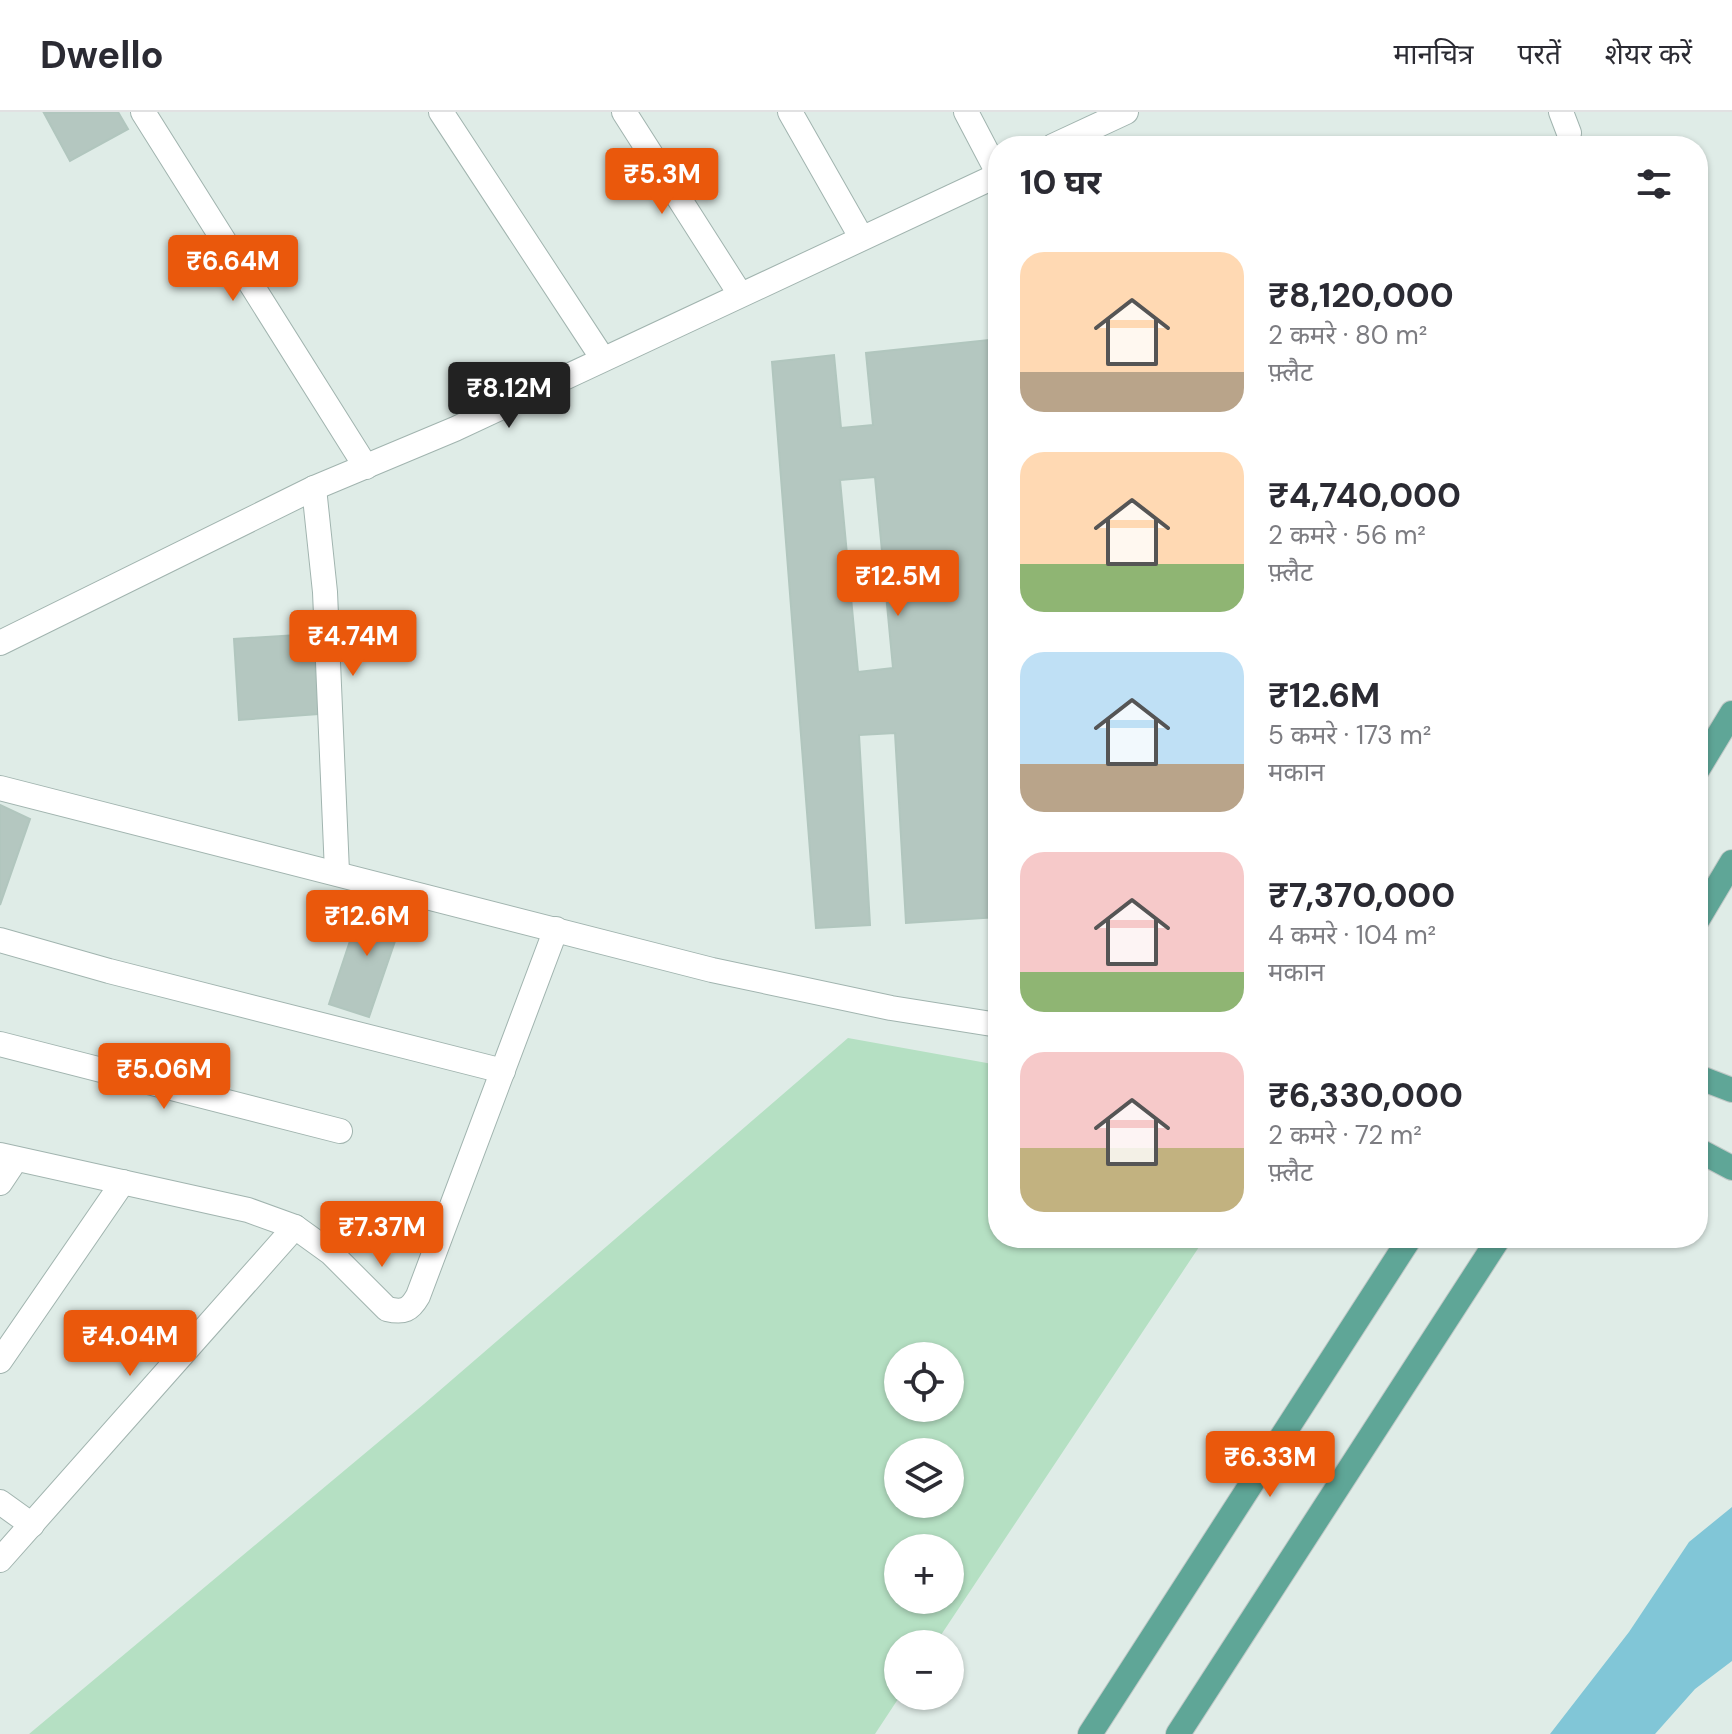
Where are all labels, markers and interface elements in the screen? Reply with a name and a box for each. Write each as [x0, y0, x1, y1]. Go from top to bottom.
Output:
text: Dwello [40, 30, 164, 80]
text: मानचित्र [1394, 36, 1474, 73]
text: परतें [1518, 36, 1561, 73]
text: शेयर करें [1605, 36, 1692, 73]
pin: ₹5.3M [606, 148, 718, 216]
text: ₹5.3M [623, 157, 701, 191]
text: 10 घर [1020, 160, 1101, 205]
icon: filters [1632, 162, 1676, 206]
pin: ₹6.64M [168, 235, 298, 303]
text: ₹6.64M [186, 244, 280, 278]
text: ₹8,120,000 [1268, 273, 1454, 318]
icon: home [1084, 284, 1180, 380]
text: 2 कमरे · 80 m² [1268, 318, 1427, 352]
text: फ़्लैट [1268, 355, 1313, 389]
pin: ₹8.12M [444, 362, 574, 430]
text: ₹8.12M [466, 371, 552, 405]
text: ₹4,740,000 [1268, 473, 1461, 518]
icon: home [1084, 484, 1180, 580]
text: 2 कमरे · 56 m² [1268, 518, 1426, 552]
pin: ₹12.5M [833, 550, 963, 618]
text: फ़्लैट [1268, 555, 1313, 589]
text: ₹12.5M [855, 559, 941, 593]
pin: ₹4.74M [288, 610, 418, 678]
text: ₹4.74M [307, 619, 399, 653]
text: ₹12.6M [1268, 673, 1380, 718]
icon: home [1084, 684, 1180, 780]
text: 5 कमरे · 173 m² [1268, 718, 1431, 752]
text: मकान [1268, 755, 1325, 789]
text: ₹7,370,000 [1268, 873, 1455, 918]
icon: home [1084, 884, 1180, 980]
pin: ₹12.6M [302, 890, 432, 958]
text: ₹12.6M [324, 899, 410, 933]
text: 4 कमरे · 104 m² [1268, 918, 1436, 952]
text: मकान [1268, 955, 1325, 989]
pin: ₹5.06M [99, 1043, 229, 1111]
text: ₹5.06M [116, 1052, 212, 1086]
text: ₹6,330,000 [1268, 1073, 1463, 1118]
icon: home [1084, 1084, 1180, 1180]
text: 2 कमरे · 72 m² [1268, 1118, 1422, 1152]
text: फ़्लैट [1268, 1155, 1313, 1189]
pin: ₹7.37M [317, 1201, 447, 1269]
text: ₹7.37M [338, 1210, 426, 1244]
pin: ₹4.04M [65, 1310, 195, 1378]
text: ₹4.04M [82, 1319, 178, 1353]
map controls [884, 1342, 964, 1710]
button: locate [884, 1342, 964, 1422]
pin: ₹6.33M [1205, 1431, 1335, 1499]
button: layers [884, 1438, 964, 1518]
text: ₹6.33M [1224, 1440, 1316, 1474]
button: + [884, 1534, 964, 1614]
button: − [884, 1630, 964, 1710]

